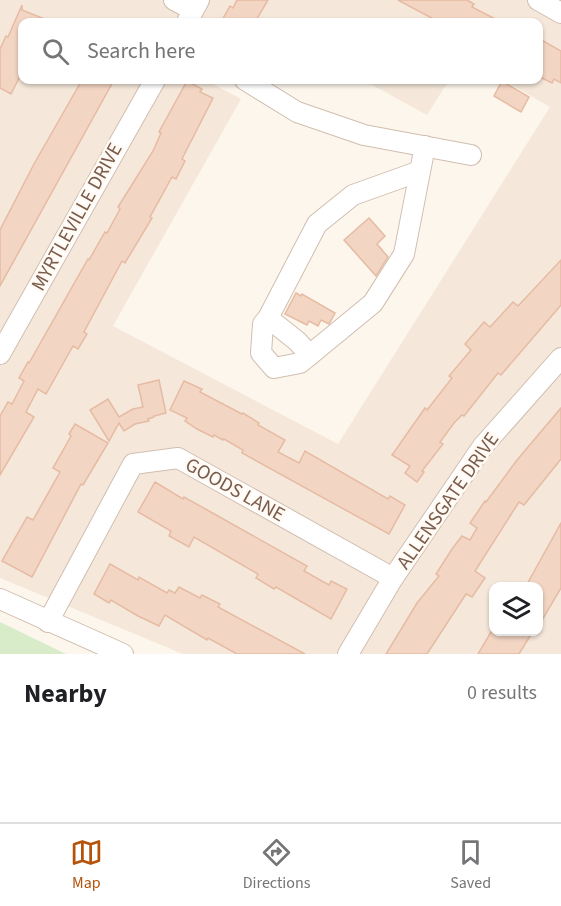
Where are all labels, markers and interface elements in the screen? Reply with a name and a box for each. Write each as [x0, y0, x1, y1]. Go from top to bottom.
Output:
search box [18, 18, 543, 84]
icon: search [39, 35, 72, 68]
text: Search here [87, 35, 195, 67]
street label: MYRTLEVILLE DRIVE [25, 138, 129, 296]
street label: ALLENSGATE DRIVE [390, 427, 506, 575]
street label: GOODS LANE [180, 451, 290, 529]
map controls [489, 582, 543, 636]
button: layers [489, 582, 543, 636]
text: Nearby [24, 675, 107, 712]
text: 0 results [467, 679, 537, 707]
tab: Map [70, 836, 103, 894]
tab: Directions [243, 836, 310, 894]
tab: Saved [450, 836, 491, 894]

